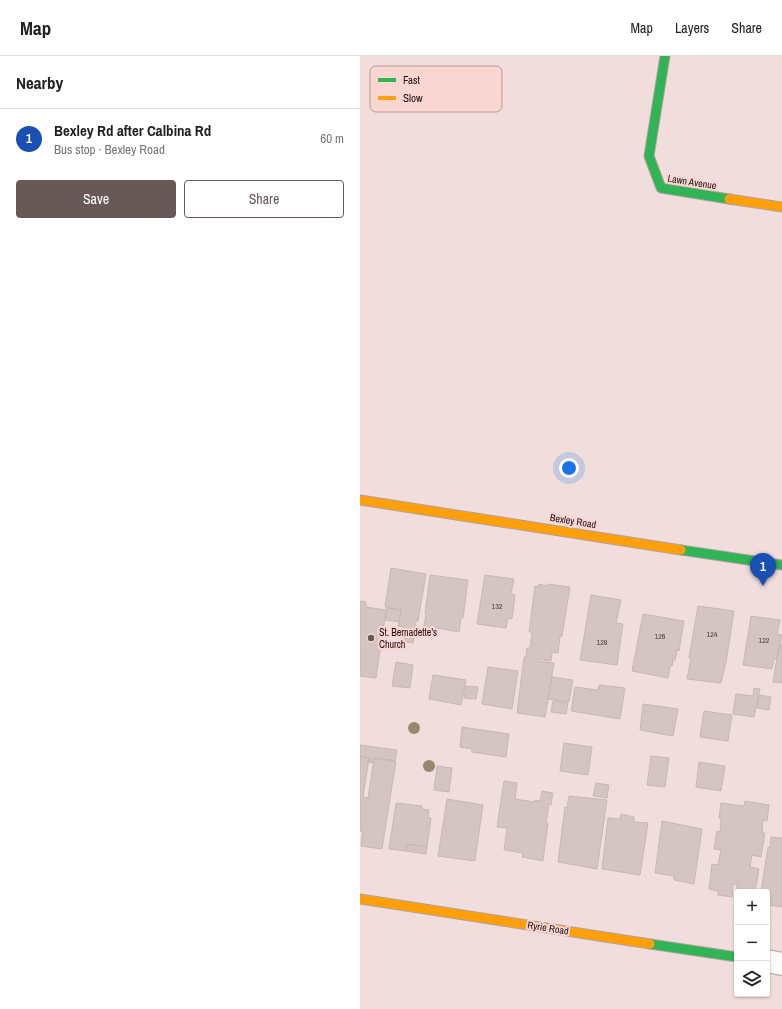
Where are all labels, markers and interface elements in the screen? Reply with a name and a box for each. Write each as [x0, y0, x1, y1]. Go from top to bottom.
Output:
text: Map [20, 15, 51, 41]
text: Map [631, 19, 653, 37]
text: Layers [675, 19, 709, 37]
text: Share [731, 19, 762, 37]
legend [370, 66, 502, 112]
text: Nearby [16, 71, 63, 94]
text: Fast [403, 73, 421, 87]
text: Slow [403, 91, 423, 105]
text: Bexley Rd after Calbina Rd [54, 120, 211, 141]
text: 1 [26, 130, 32, 147]
text: 60 m [320, 130, 344, 147]
text: Bus stop · Bexley Road [54, 141, 165, 158]
street label: Lawn Avenue [667, 172, 718, 192]
button: Save [16, 180, 176, 218]
button: Share [184, 180, 344, 218]
your location [559, 458, 579, 478]
street label: Bexley Road [549, 511, 597, 531]
pin: 1 [750, 553, 776, 586]
house number: 132 [492, 601, 503, 611]
place label: St. Bernadette's Church [379, 626, 437, 651]
house number: 124 [707, 629, 718, 639]
house number: 126 [655, 631, 666, 641]
marker: St. Bernadette's Church [366, 633, 376, 643]
house number: 122 [759, 635, 770, 645]
house number: 128 [597, 637, 608, 647]
map controls [734, 889, 770, 997]
button: + [734, 889, 770, 925]
street label: Ryrie Road [526, 918, 570, 938]
button: − [734, 925, 770, 961]
button: layers [734, 961, 770, 997]

